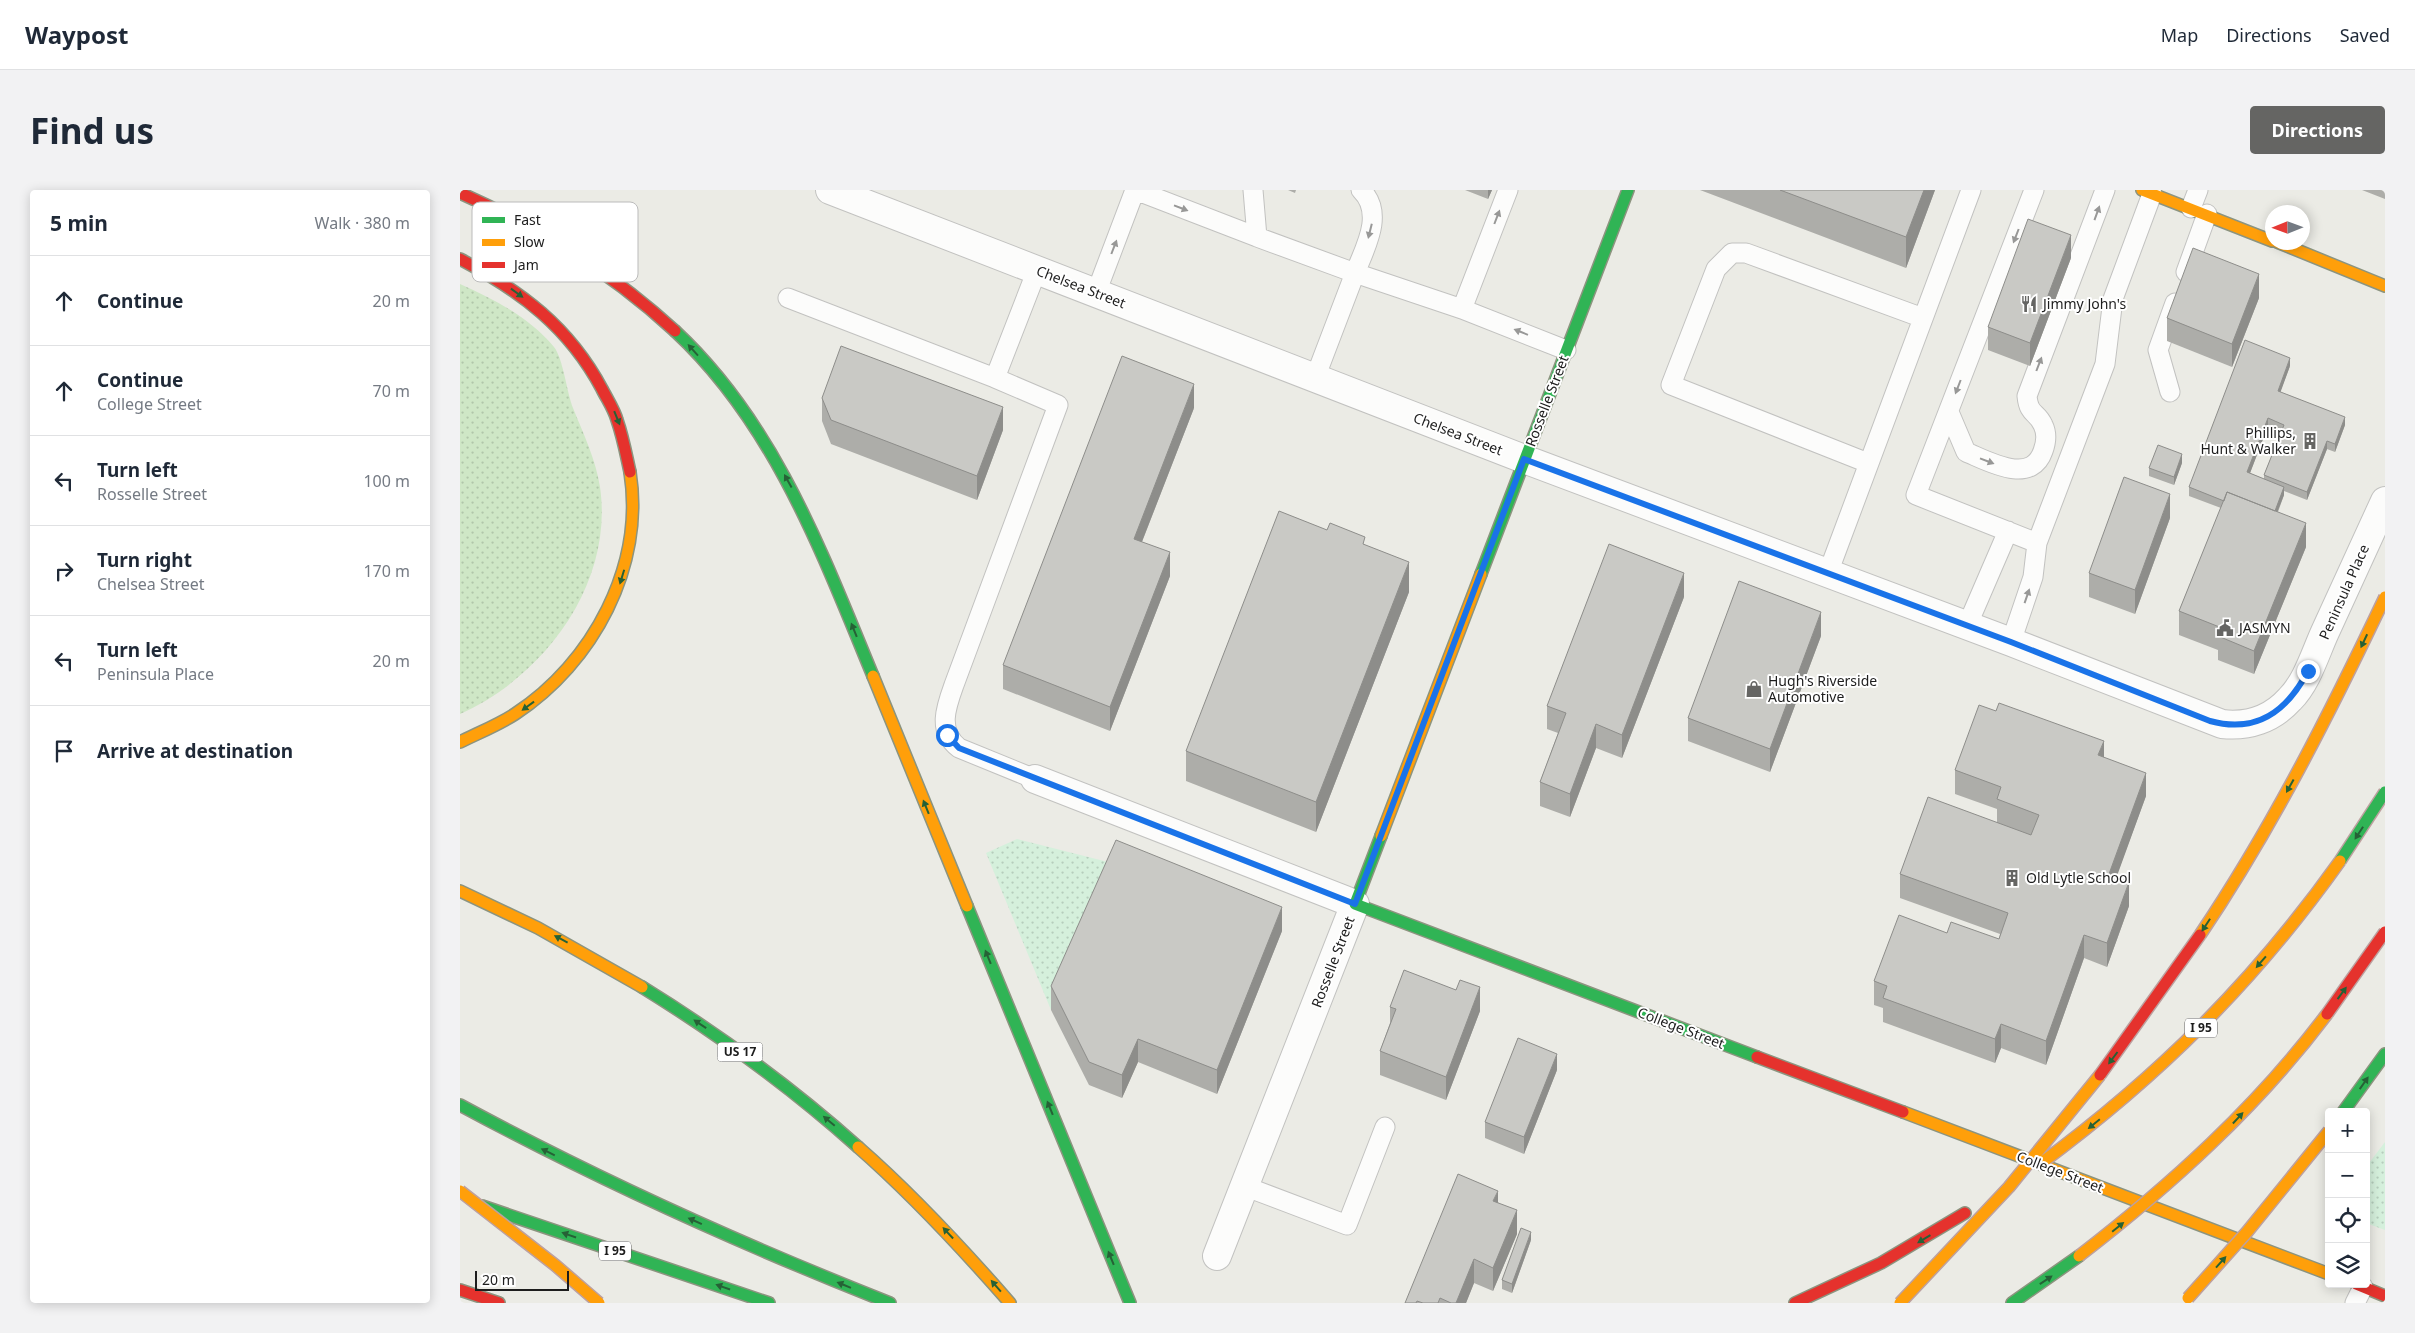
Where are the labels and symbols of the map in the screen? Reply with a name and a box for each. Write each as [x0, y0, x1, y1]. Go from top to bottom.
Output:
legend [472, 202, 638, 282]
one-way arrow [1174, 204, 1189, 212]
one-way arrow [2094, 205, 2101, 220]
north arrow [2265, 205, 2310, 250]
one-way arrow [1494, 209, 1502, 224]
text: Fast [514, 210, 541, 229]
one-way arrow [1366, 223, 1374, 239]
one-way arrow [2012, 228, 2019, 243]
text: Slow [514, 232, 545, 251]
one-way arrow [1111, 240, 1118, 255]
text: Jam [512, 255, 539, 274]
street label: Chelsea Street [1034, 261, 1129, 312]
one-way arrow [510, 288, 524, 298]
restaurant icon: Jimmy John's [2019, 294, 2039, 314]
place label: Jimmy John's [2041, 294, 2127, 313]
one-way arrow [1514, 327, 1528, 335]
one-way arrow [687, 345, 699, 357]
street label: Rosselle Street [1520, 352, 1573, 449]
one-way arrow [2036, 357, 2043, 372]
one-way arrow [1954, 380, 1961, 395]
street label: Chelsea Street [1411, 408, 1506, 459]
one-way arrow [613, 411, 621, 426]
place label: Phillips, Hunt & Walker [2200, 423, 2296, 458]
building icon: Phillips, Hunt & Walker [2300, 431, 2320, 451]
one-way arrow [1980, 457, 1994, 465]
one-way arrow [784, 474, 792, 489]
street label: Peninsula Place [2314, 541, 2373, 642]
one-way arrow [617, 570, 625, 585]
one-way arrow [2023, 588, 2031, 603]
public building icon: JASMYN [2215, 618, 2235, 638]
place label: JASMYN [2237, 618, 2291, 637]
one-way arrow [850, 622, 858, 637]
one-way arrow [2360, 634, 2368, 648]
route end [2297, 660, 2320, 683]
place label: Hugh's Riverside Automotive [1768, 671, 1877, 706]
shop icon: Hugh's Riverside Automotive [1744, 679, 1764, 699]
one-way arrow [521, 701, 535, 711]
route start [936, 724, 959, 747]
one-way arrow [2286, 779, 2294, 793]
one-way arrow [922, 799, 930, 814]
one-way arrow [2354, 826, 2364, 840]
building icon: Old Lytle School [2002, 868, 2022, 888]
place label: Old Lytle School [2026, 868, 2131, 887]
street label: Rosselle Street [1306, 913, 1359, 1010]
one-way arrow [2201, 918, 2211, 932]
one-way arrow [554, 935, 568, 943]
one-way arrow [984, 949, 992, 964]
one-way arrow [2255, 956, 2267, 968]
one-way arrow [2337, 987, 2348, 1000]
street label: College Street [1635, 1002, 1727, 1053]
road number: I 95 [2185, 1018, 2217, 1038]
one-way arrow [693, 1019, 706, 1029]
road number: US 17 [718, 1042, 762, 1062]
one-way arrow [2107, 1051, 2118, 1064]
one-way arrow [2359, 1077, 2370, 1090]
one-way arrow [1045, 1100, 1053, 1115]
one-way arrow [2232, 1112, 2244, 1124]
one-way arrow [823, 1116, 836, 1127]
one-way arrow [2088, 1118, 2101, 1129]
street label: College Street [2014, 1146, 2106, 1197]
one-way arrow [541, 1148, 555, 1156]
one-way arrow [688, 1217, 702, 1225]
one-way arrow [2111, 1221, 2124, 1232]
one-way arrow [942, 1227, 954, 1239]
one-way arrow [562, 1231, 577, 1239]
one-way arrow [1917, 1234, 1930, 1243]
road number: I 95 [599, 1242, 631, 1260]
one-way arrow [1107, 1251, 1115, 1265]
one-way arrow [2215, 1255, 2226, 1268]
scale bar [475, 1268, 569, 1291]
one-way arrow [2039, 1275, 2053, 1285]
one-way arrow [990, 1280, 1002, 1292]
one-way arrow [837, 1281, 851, 1289]
one-way arrow [716, 1283, 731, 1291]

